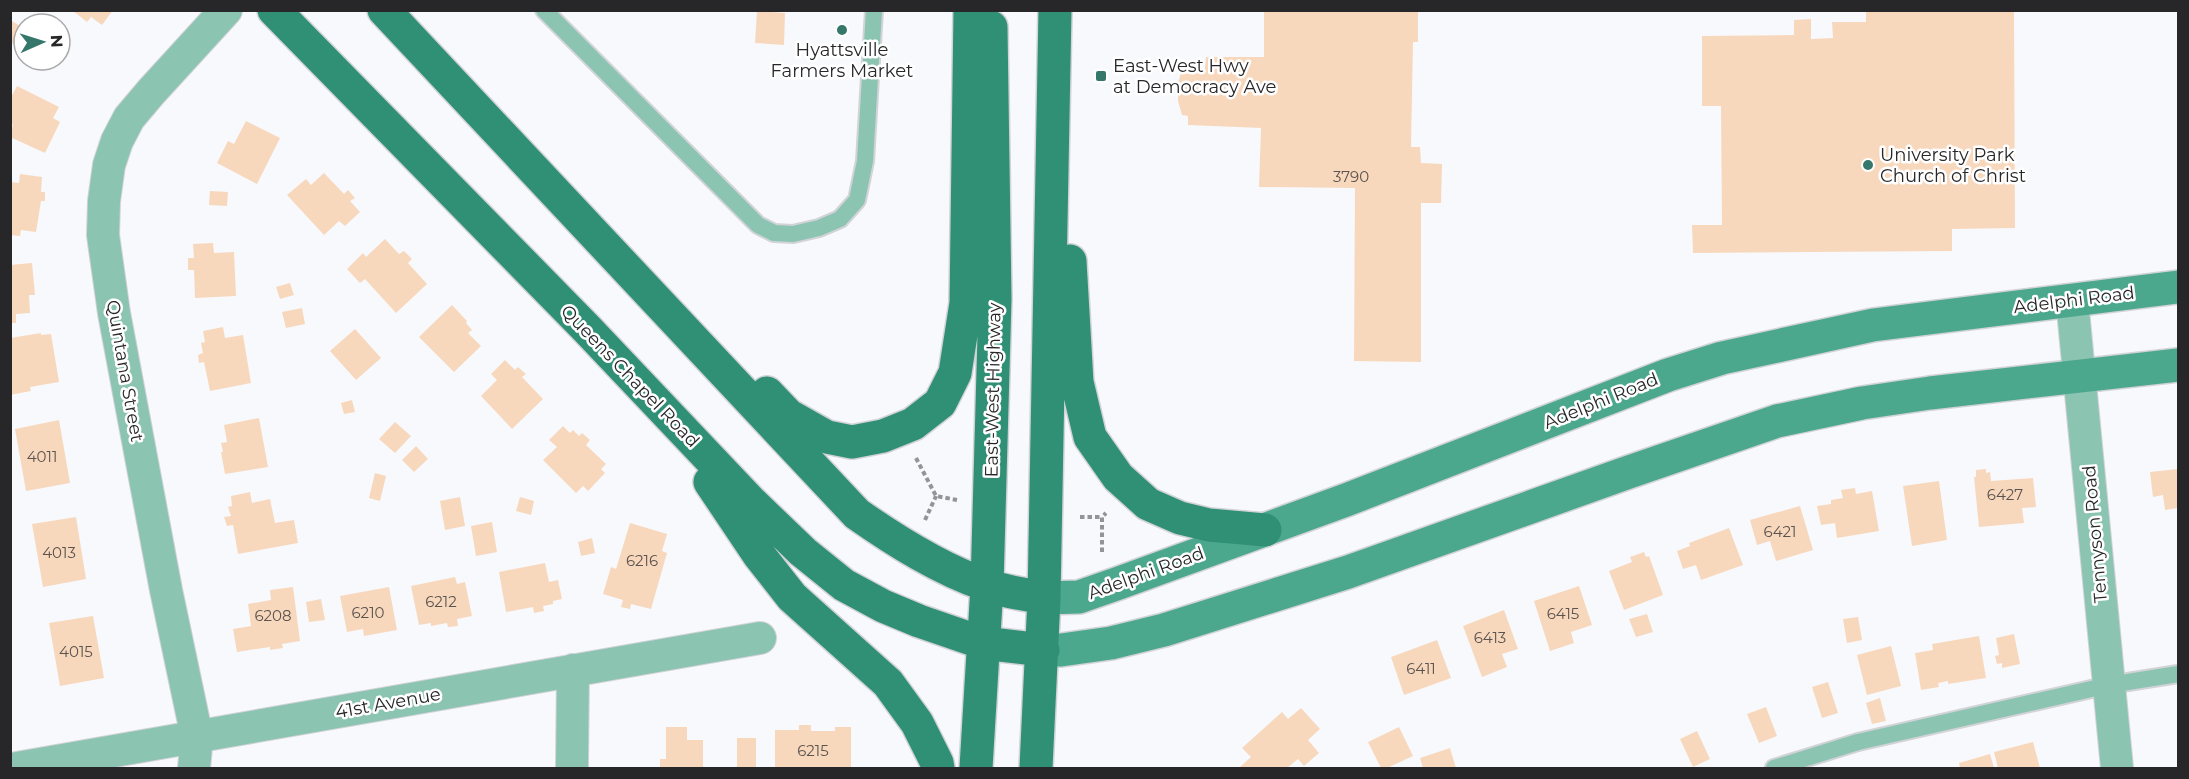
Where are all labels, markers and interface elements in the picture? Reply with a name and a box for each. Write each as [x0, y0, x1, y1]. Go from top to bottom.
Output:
north arrow [12, 12, 72, 72]
marker: Hyattsville Farmers Market [835, 23, 849, 37]
text: N [47, 34, 66, 48]
place label: Hyattsville Farmers Market [771, 39, 913, 82]
place label: East-West Hwy at Democracy Ave [1113, 55, 1276, 98]
marker: East-West Hwy at Democracy Ave [1094, 69, 1108, 83]
place label: University Park Church of Christ [1880, 144, 2026, 187]
marker: University Park Church of Christ [1861, 158, 1875, 172]
house number: 3790 [1333, 167, 1369, 186]
street label: Adelphi Road [2012, 282, 2136, 318]
street label: Quintana Street [102, 298, 148, 444]
street label: Queens Chapel Road [556, 300, 704, 452]
street label: East-West Highway [980, 302, 1006, 478]
street label: Adelphi Road [1540, 368, 1662, 434]
house number: 4011 [27, 447, 57, 466]
street label: Tennyson Road [2078, 464, 2112, 604]
house number: 6427 [1987, 485, 2023, 504]
house number: 6421 [1764, 522, 1796, 541]
street label: Adelphi Road [1085, 542, 1207, 604]
house number: 4013 [42, 543, 76, 562]
house number: 6216 [626, 551, 658, 570]
house number: 6212 [425, 592, 457, 611]
house number: 6210 [351, 603, 385, 622]
house number: 6415 [1547, 604, 1579, 623]
house number: 6208 [254, 606, 292, 625]
house number: 6413 [1474, 628, 1506, 647]
house number: 4015 [59, 642, 93, 661]
house number: 6411 [1406, 659, 1436, 678]
street label: 41st Avenue [334, 683, 443, 723]
house number: 6215 [797, 741, 829, 760]

